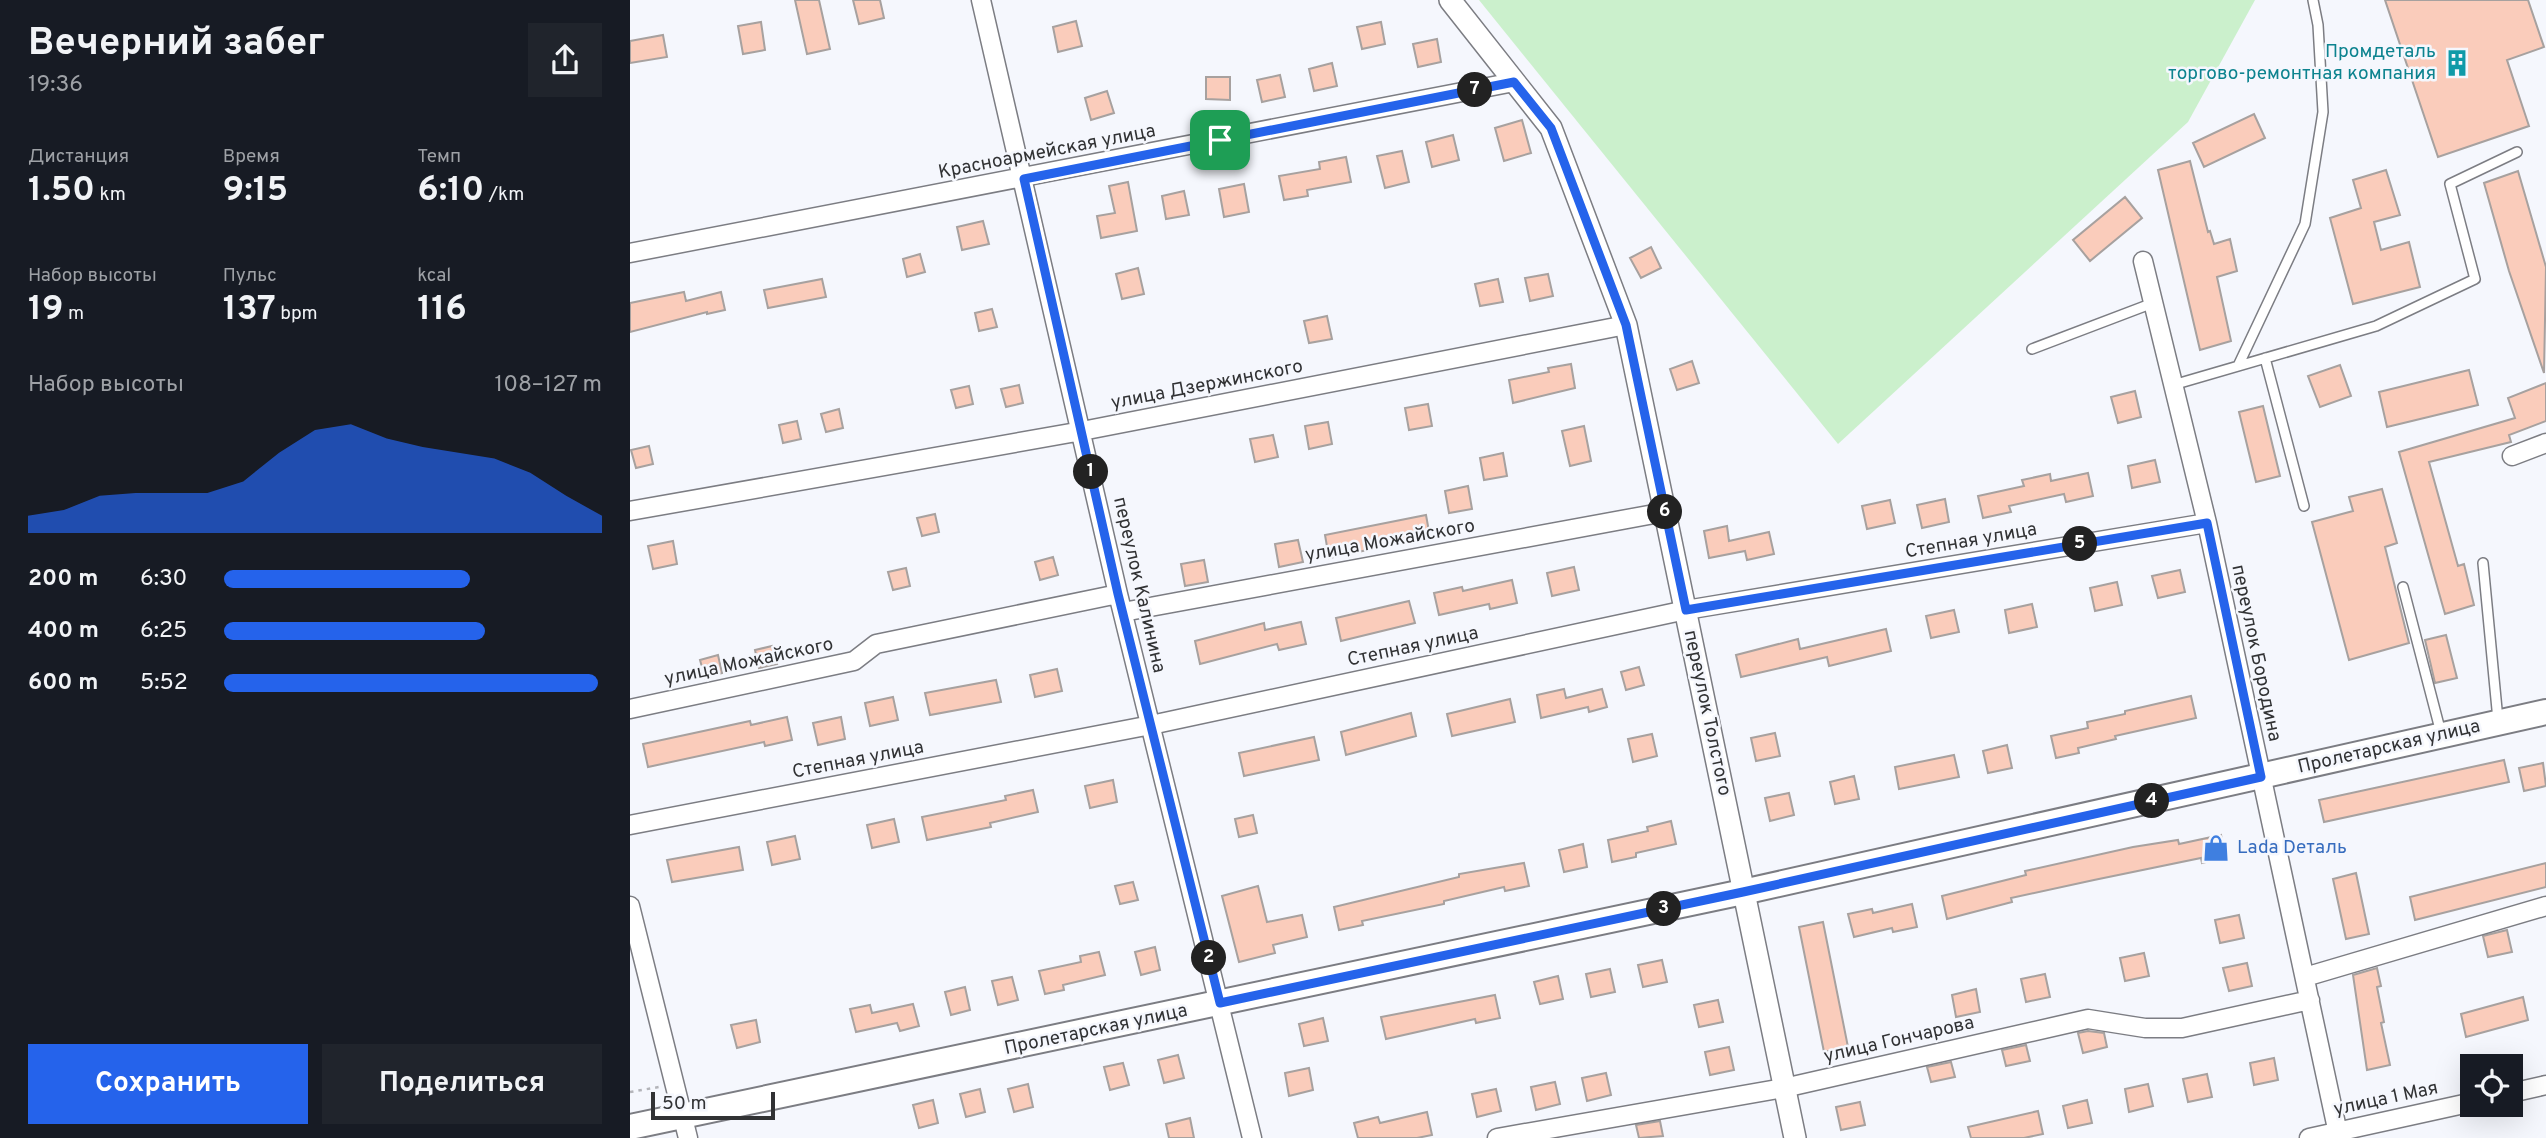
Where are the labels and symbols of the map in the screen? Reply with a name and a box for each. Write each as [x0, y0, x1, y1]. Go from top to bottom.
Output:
place label: Промдеталь торгово-ремонтная компания [2168, 40, 2436, 86]
building icon: Промдеталь торгово-ремонтная компания [2442, 48, 2472, 78]
pin: 7 [1458, 72, 1492, 108]
pin [1190, 110, 1250, 170]
street label: Красноармейская улица [936, 119, 1158, 185]
street label: улица Дзержинского [1109, 355, 1305, 415]
pin: 1 [1074, 454, 1108, 490]
pin: 6 [1648, 494, 1682, 530]
street label: переулок Калинина [1107, 495, 1171, 675]
street label: улица Можайского [1303, 514, 1477, 568]
street label: Степная улица [1903, 518, 2039, 564]
pin: 5 [2062, 526, 2098, 562]
street label: переулок Бородина [2226, 562, 2286, 744]
street label: Степная улица [1345, 621, 1481, 673]
street label: переулок Толстого [1678, 628, 1736, 798]
street label: улица Можайского [662, 632, 836, 692]
street label: Пролетарская улица [2295, 714, 2483, 780]
street label: Степная улица [790, 735, 926, 785]
pin: 4 [2134, 784, 2170, 818]
shop icon: Lada Dеталь [2201, 833, 2231, 863]
place label: Lada Dеталь [2237, 836, 2347, 860]
pin: 3 [1646, 892, 1682, 926]
pin: 2 [1192, 940, 1226, 976]
street label: Пролетарская улица [1002, 999, 1190, 1061]
street label: улица Гончарова [1821, 1011, 1977, 1069]
street label: улица 1 Мая [2332, 1076, 2440, 1122]
scale bar [651, 1089, 775, 1121]

